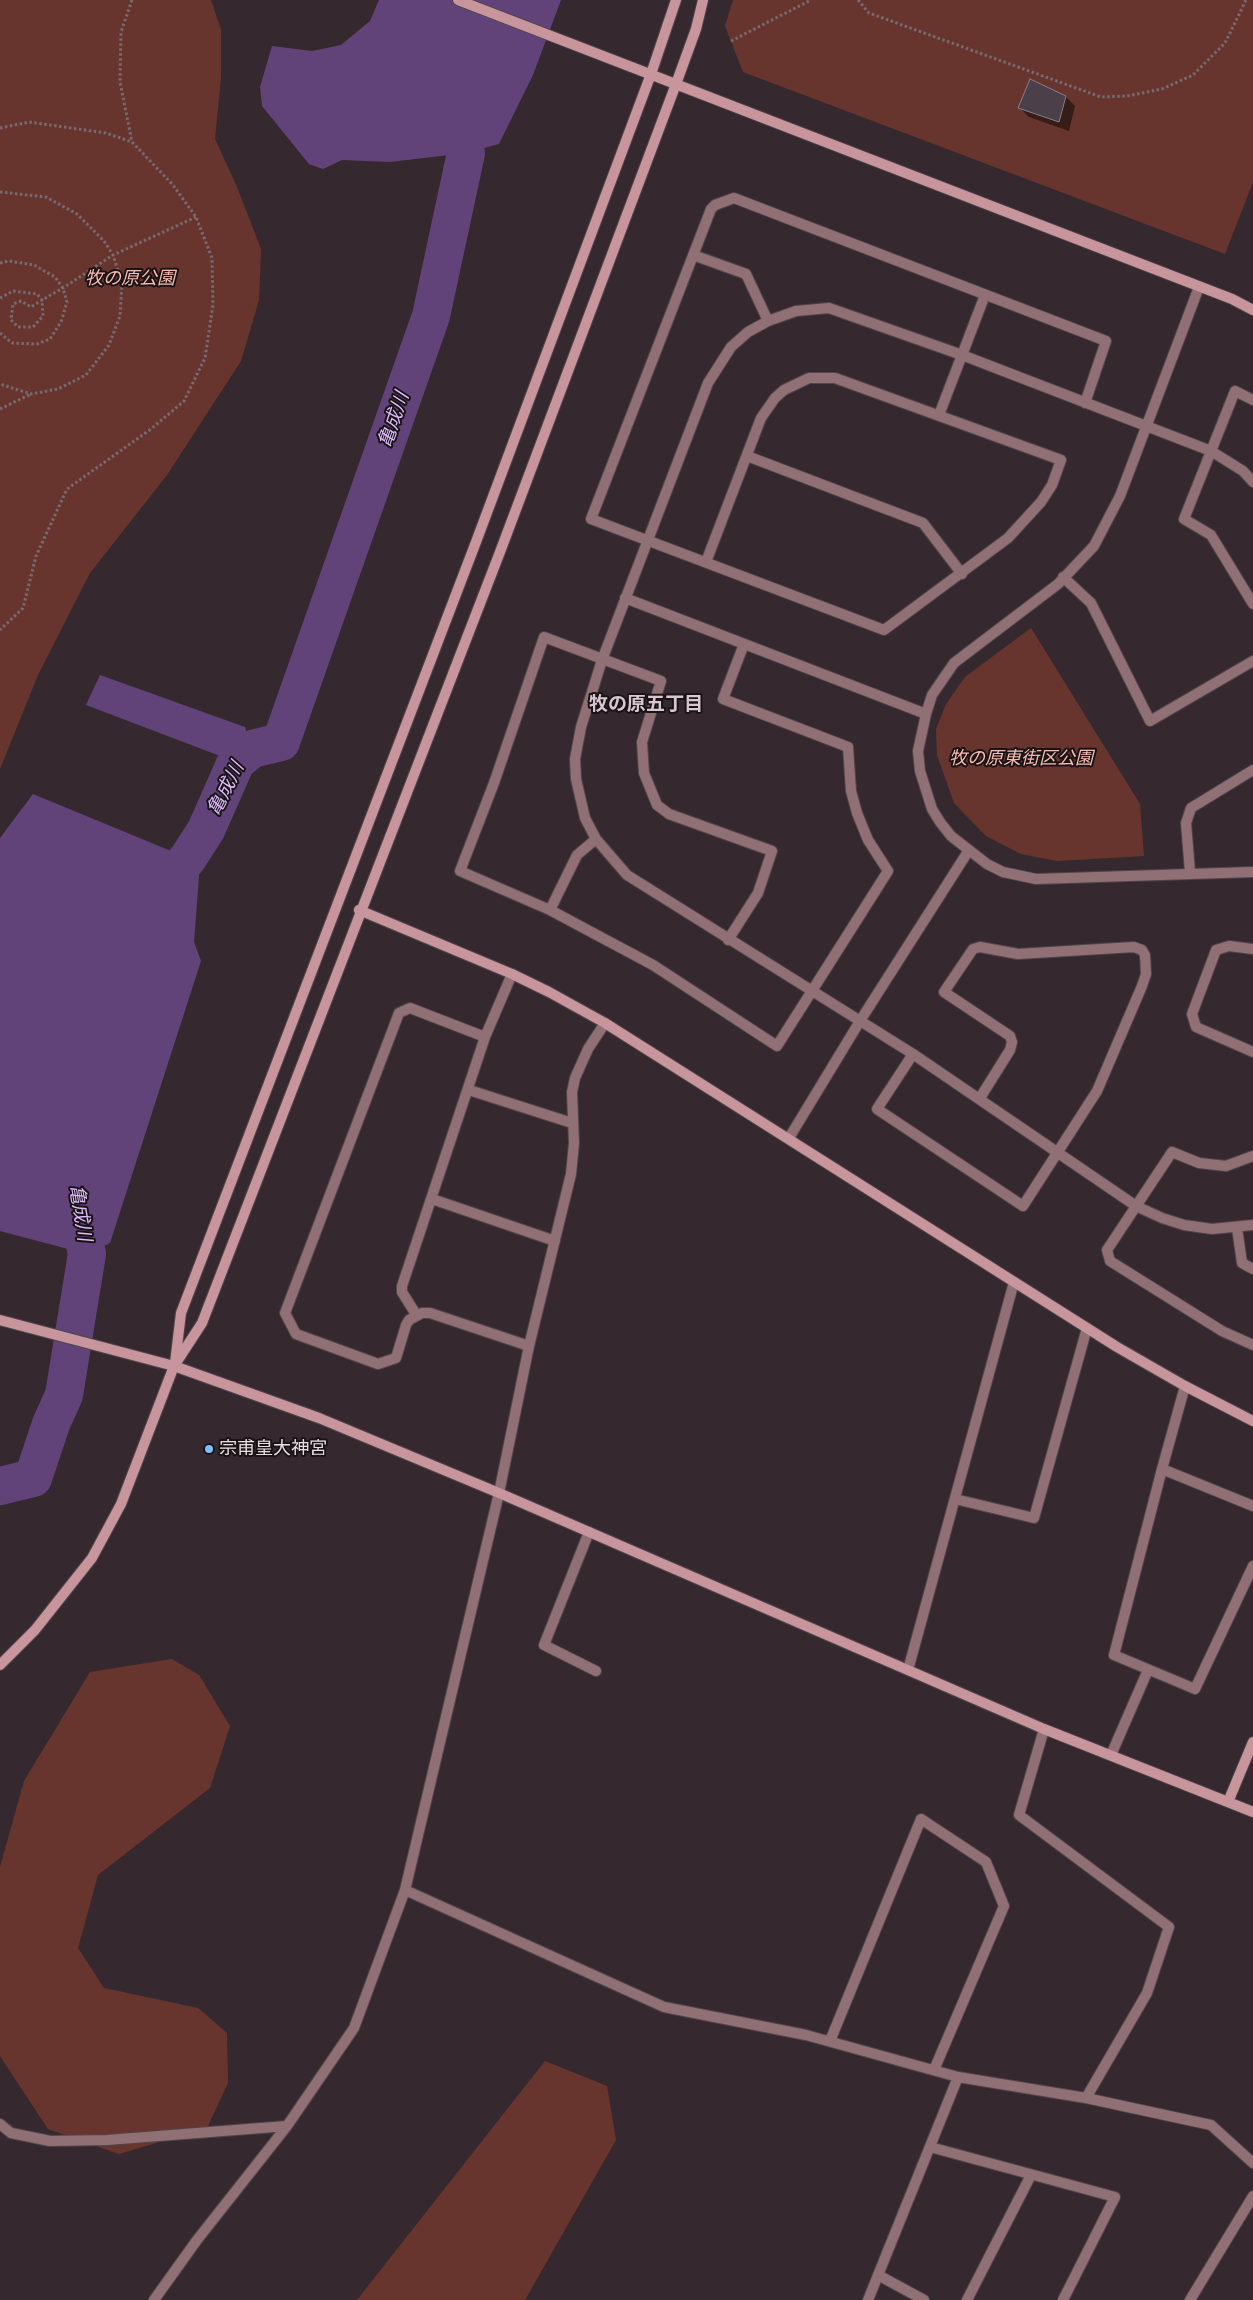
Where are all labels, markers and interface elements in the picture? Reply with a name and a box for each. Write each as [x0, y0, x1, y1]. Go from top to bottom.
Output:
park label: 牧の原公園 [85, 268, 175, 290]
water label: 亀成川 [374, 389, 414, 451]
district label: 牧の原五丁目 [589, 693, 703, 715]
park label: 牧の原東街区公園 [949, 748, 1093, 770]
water label: 亀成川 [203, 758, 249, 820]
water label: 亀成川 [64, 1183, 96, 1243]
place label: 宗甫皇大神宮 [219, 1438, 327, 1460]
marker: 宗甫皇大神宮 [203, 1443, 215, 1455]

